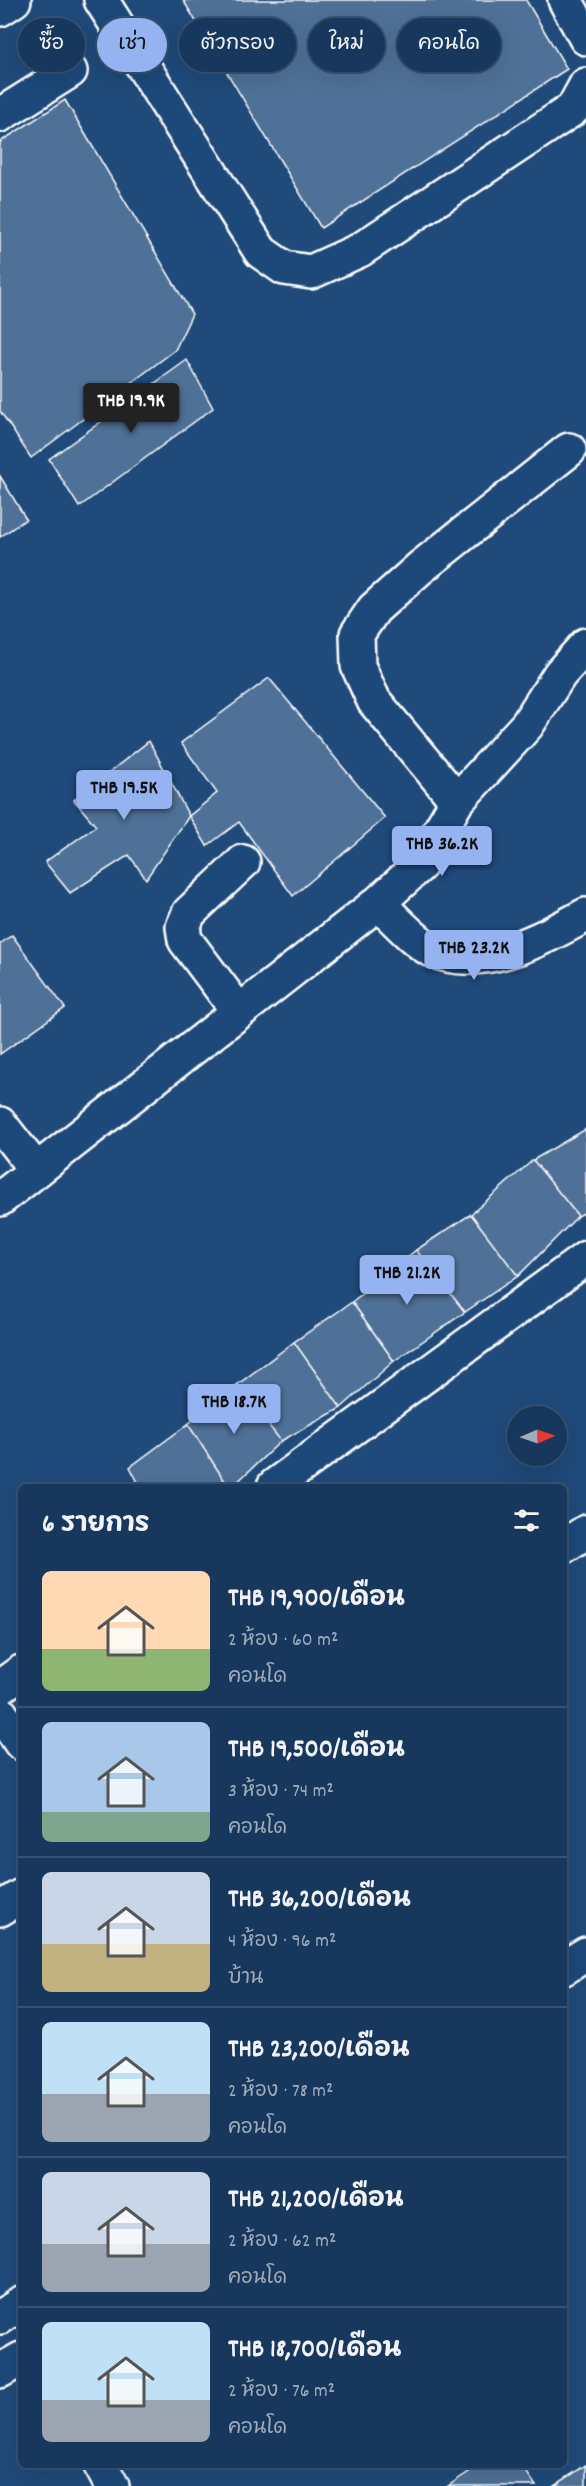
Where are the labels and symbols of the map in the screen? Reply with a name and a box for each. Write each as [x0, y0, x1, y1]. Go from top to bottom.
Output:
pin: THB 19.9K [62, 383, 200, 434]
pin: THB 19.5K [55, 770, 193, 821]
pin: THB 36.2K [373, 826, 511, 877]
pin: THB 23.2K [405, 930, 543, 981]
pin: THB 21.2K [338, 1255, 476, 1306]
pin: THB 18.7K [165, 1384, 303, 1435]
north arrow [507, 1406, 567, 1466]

